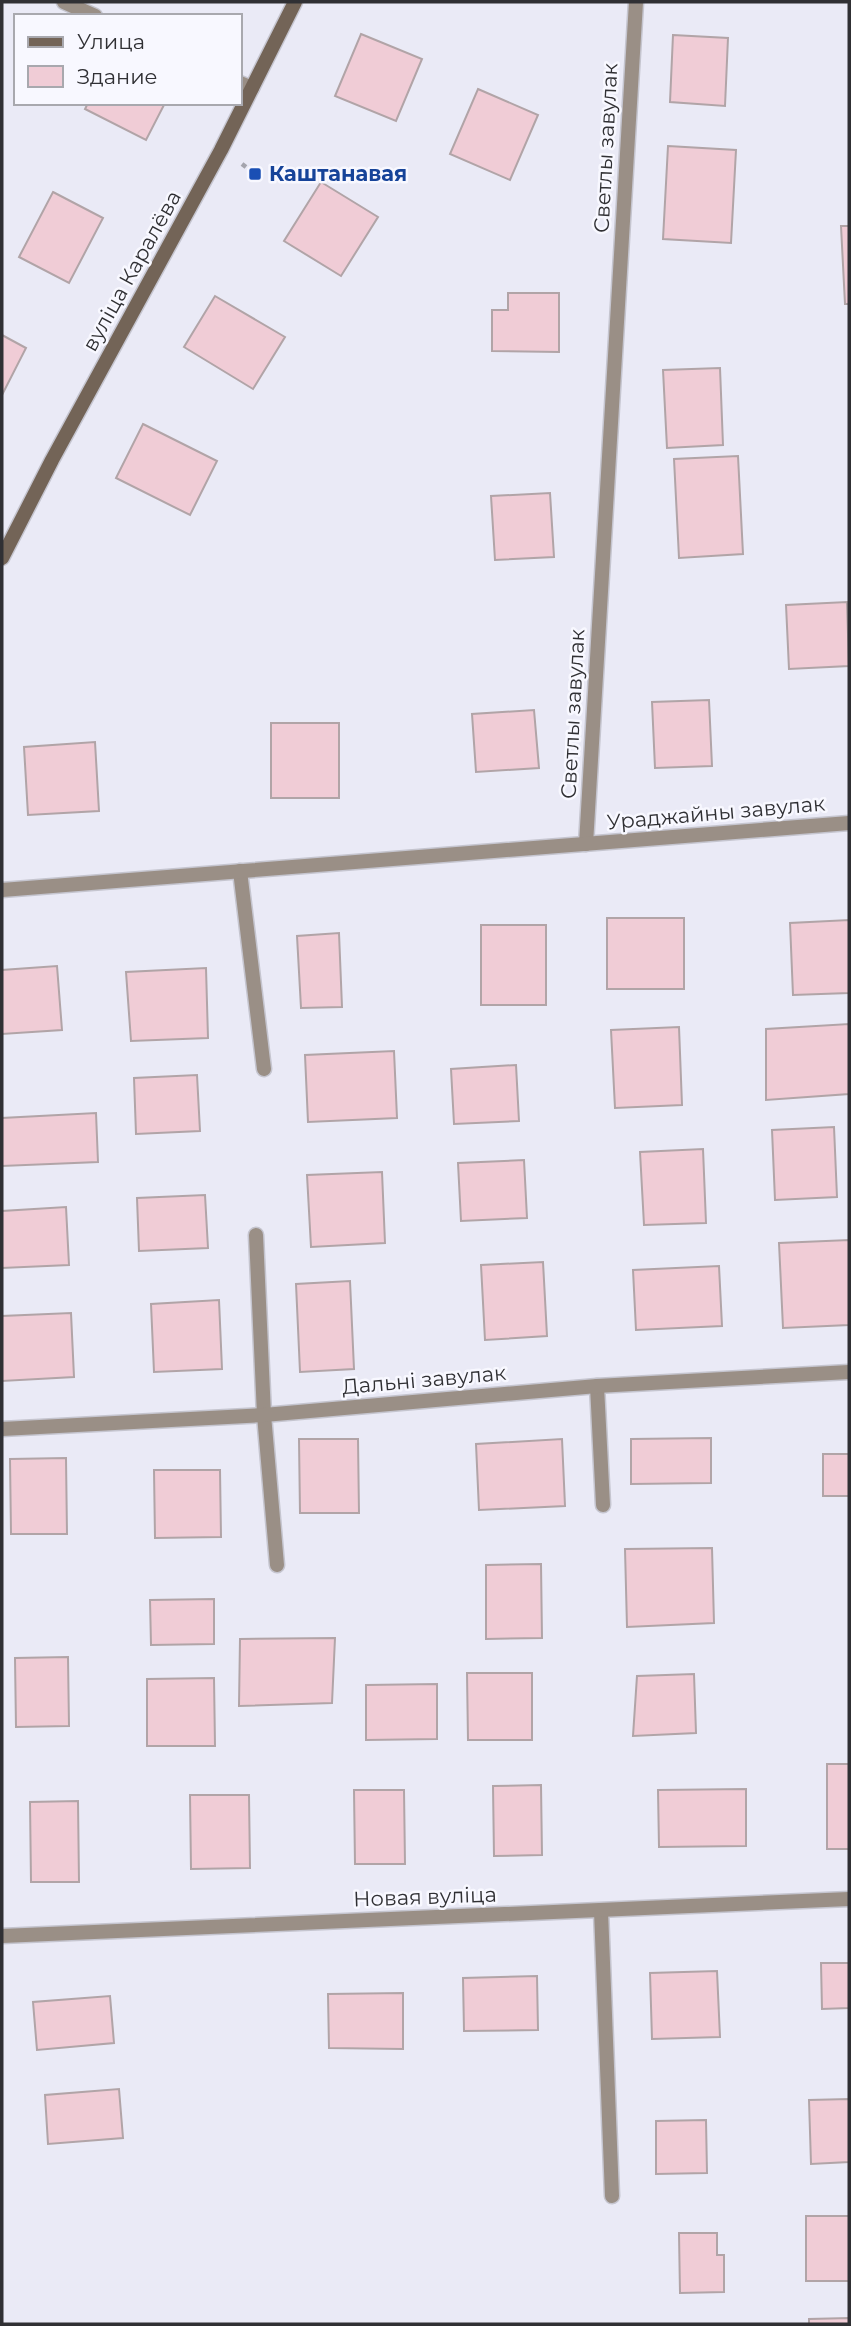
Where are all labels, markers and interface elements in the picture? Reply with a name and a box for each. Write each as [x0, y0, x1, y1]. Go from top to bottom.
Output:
legend [14, 14, 242, 105]
text: Улица [77, 29, 145, 54]
street label: Светлы завулак [589, 62, 622, 234]
text: Здание [77, 64, 158, 89]
place label: Каштанавая [269, 161, 407, 186]
marker: Каштанавая [247, 166, 263, 182]
street label: вуліца Каралёва [77, 186, 186, 355]
street label: Светлы завулак [556, 628, 589, 800]
street label: Ураджайны завулак [606, 791, 826, 834]
street label: Дальні завулак [341, 1360, 507, 1399]
street label: Новая вуліца [353, 1882, 497, 1911]

